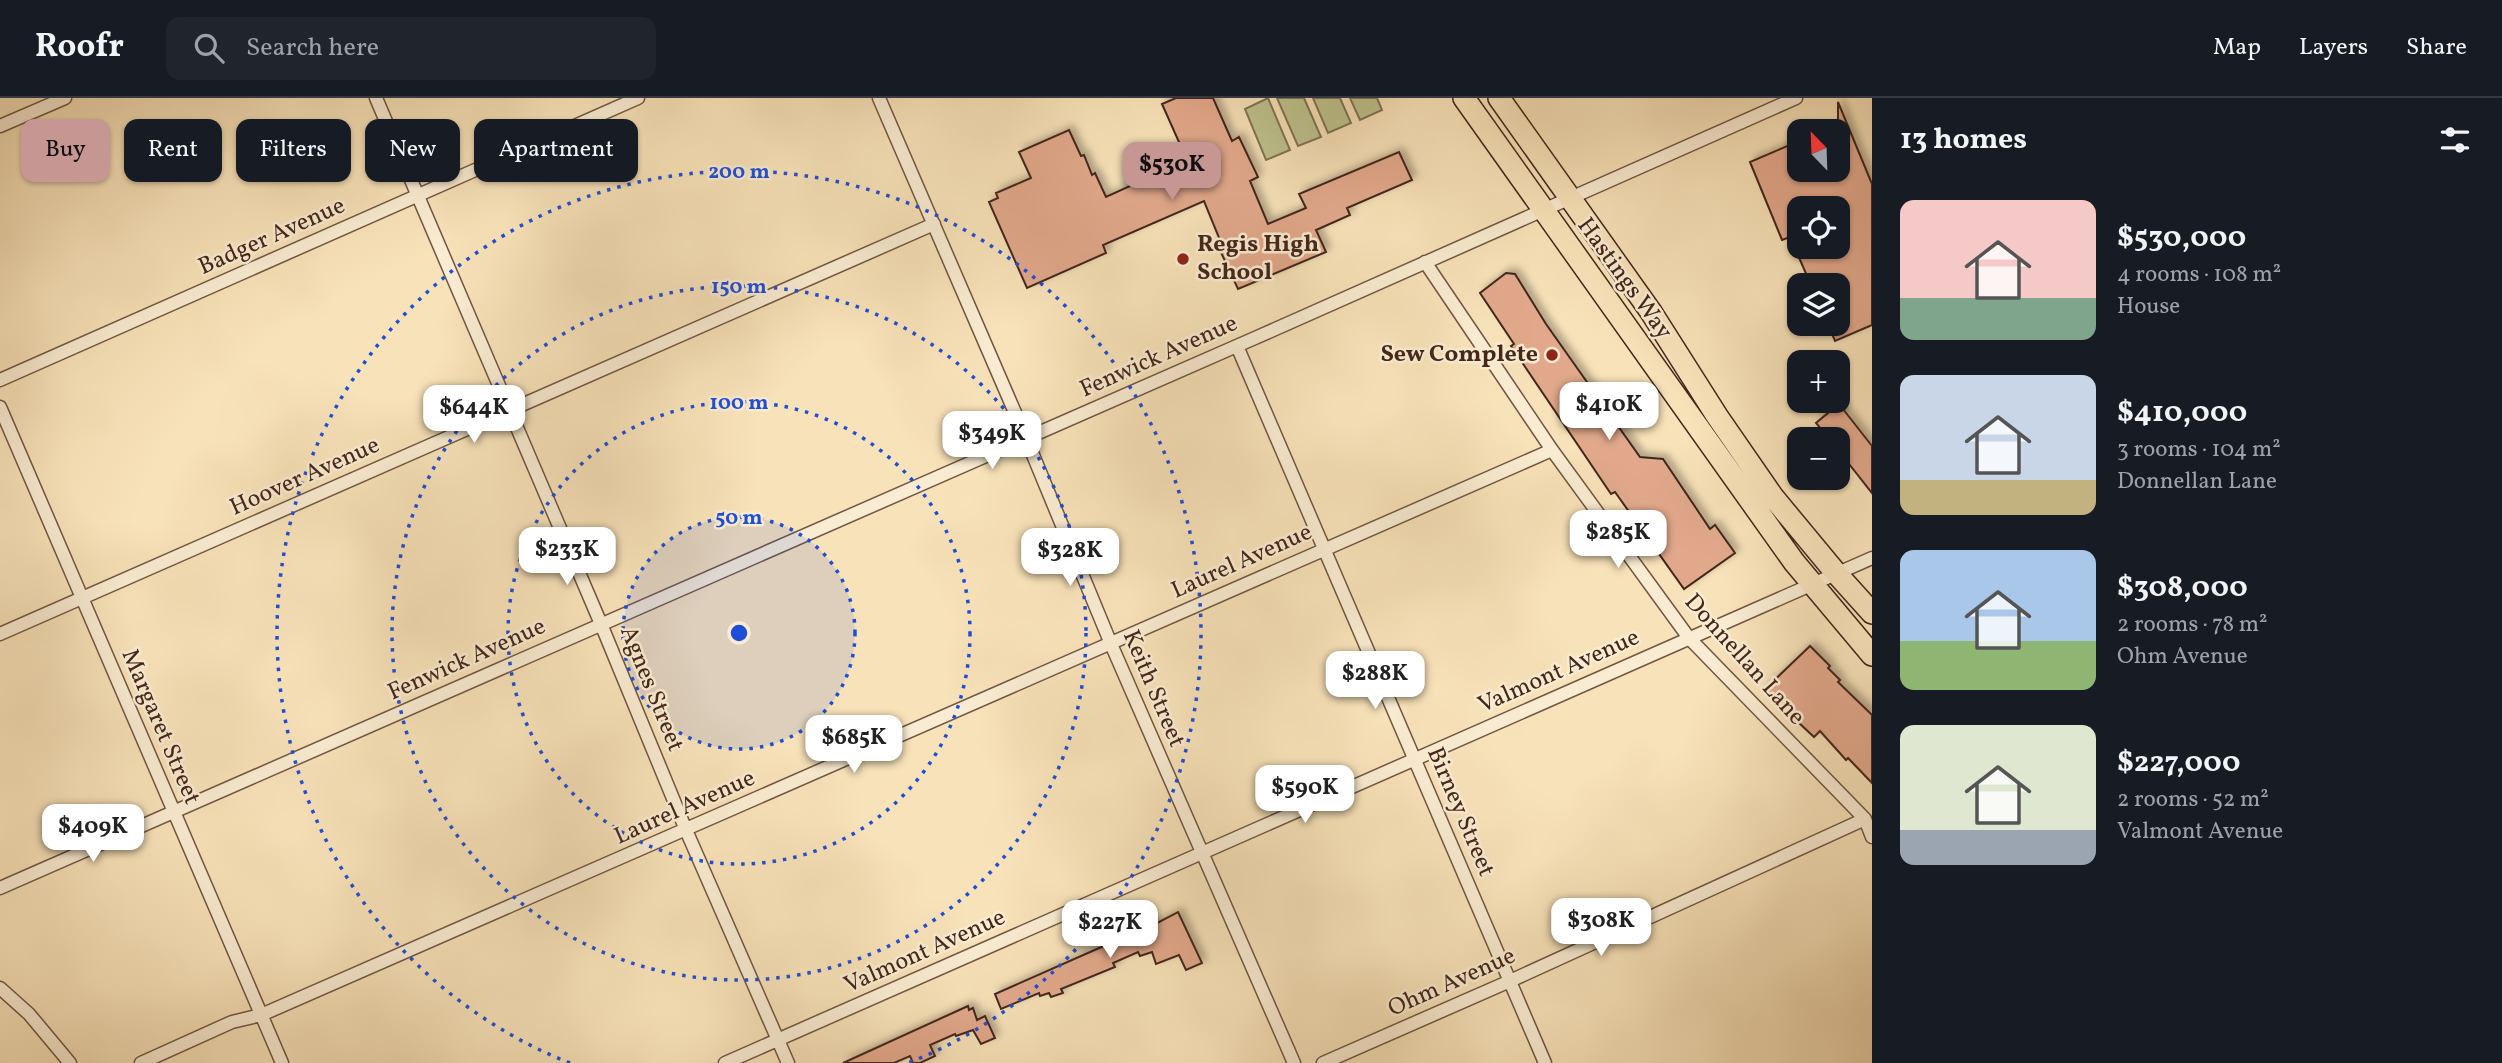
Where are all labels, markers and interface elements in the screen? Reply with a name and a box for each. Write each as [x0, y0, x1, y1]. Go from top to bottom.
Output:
search box [166, 17, 656, 80]
text: Roofr [35, 25, 124, 71]
icon: search [190, 29, 228, 67]
text: Search here [246, 30, 379, 66]
text: Map [2213, 31, 2261, 65]
text: Layers [2299, 31, 2368, 65]
text: Share [2406, 31, 2467, 65]
chip: Buy [21, 119, 110, 182]
chip: Rent [124, 119, 222, 182]
chip: Filters [236, 119, 351, 182]
chip: New [365, 119, 460, 182]
chip: Apartment [474, 119, 638, 182]
north arrow [1787, 119, 1850, 182]
map controls [1787, 119, 1850, 490]
text: 13 homes [1900, 119, 2027, 161]
icon: filters [2436, 121, 2474, 159]
pin: $530K [1123, 142, 1221, 202]
text: $530K [1139, 149, 1205, 181]
text: 200 m [708, 158, 770, 187]
street label: Badger Avenue [193, 189, 351, 285]
button: locate [1787, 196, 1850, 259]
street label: Hastings Way [1568, 211, 1680, 347]
text: $530,000 [2117, 217, 2246, 259]
place label: Regis High School [1197, 228, 1319, 290]
icon: home [1956, 228, 2040, 312]
marker: Regis High School [1175, 251, 1191, 267]
text: 4 rooms · 108 m² [2117, 259, 2281, 291]
text: 150 m [711, 273, 767, 302]
button: layers [1787, 273, 1850, 336]
text: House [2117, 291, 2180, 323]
street label: Fenwick Avenue [1075, 307, 1243, 407]
place label: Sew Complete [1380, 338, 1538, 372]
marker: Sew Complete [1544, 347, 1560, 363]
button: + [1787, 350, 1850, 413]
pin: $410K [1560, 382, 1658, 442]
pin: $644K [425, 386, 523, 445]
text: 100 m [709, 389, 769, 418]
text: $410K [1576, 389, 1642, 421]
text: $644K [439, 392, 509, 424]
text: $410,000 [2117, 392, 2247, 434]
icon: home [1956, 403, 2040, 487]
pin: $349K [943, 412, 1041, 471]
text: $349K [958, 418, 1026, 450]
button: − [1787, 427, 1850, 490]
street label: Hoover Avenue [225, 429, 385, 525]
text: 3 rooms · 104 m² [2117, 434, 2281, 466]
text: Donnellan Lane [2117, 466, 2277, 498]
text: 50 m [715, 504, 763, 533]
pin: $285K [1569, 510, 1667, 570]
street label: Laurel Avenue [1166, 516, 1318, 608]
text: $285K [1586, 517, 1650, 549]
pin: $233K [518, 528, 616, 587]
pin: $328K [1021, 528, 1119, 588]
text: $233K [535, 534, 599, 566]
text: $328K [1037, 535, 1103, 567]
text: $308,000 [2117, 567, 2248, 609]
icon: home [1956, 578, 2040, 662]
street label: Donnellan Lane [1676, 587, 1812, 733]
text: 2 rooms · 78 m² [2117, 609, 2268, 641]
street label: Fenwick Avenue [383, 610, 551, 710]
street label: Agnes Street [610, 621, 692, 757]
centre of rings [727, 621, 751, 645]
street label: Valmont Avenue [1473, 621, 1645, 723]
street label: Keith Street [1113, 625, 1193, 753]
text: Ohm Avenue [2117, 641, 2248, 673]
street label: Margaret Street [112, 644, 208, 810]
pin: $288K [1326, 652, 1424, 711]
text: $288K [1342, 658, 1408, 690]
pin: $685K [805, 716, 903, 775]
text: $685K [821, 722, 887, 754]
street label: Birney Street [1417, 742, 1503, 882]
text: $227,000 [2117, 742, 2241, 784]
icon: home [1956, 753, 2040, 837]
street label: Laurel Avenue [609, 762, 761, 854]
pin: $590K [1256, 766, 1354, 825]
text: $590K [1271, 772, 1339, 804]
text: 2 rooms · 52 m² [2117, 784, 2269, 816]
pin: $409K [44, 804, 142, 864]
text: $409K [58, 811, 128, 843]
text: Valmont Avenue [2117, 816, 2283, 848]
pin: $308K [1552, 898, 1650, 958]
pin: $227K [1061, 900, 1159, 960]
street label: Valmont Avenue [839, 901, 1011, 1003]
text: $308K [1567, 905, 1635, 937]
text: $227K [1078, 907, 1142, 939]
street label: Ohm Avenue [1383, 940, 1521, 1026]

